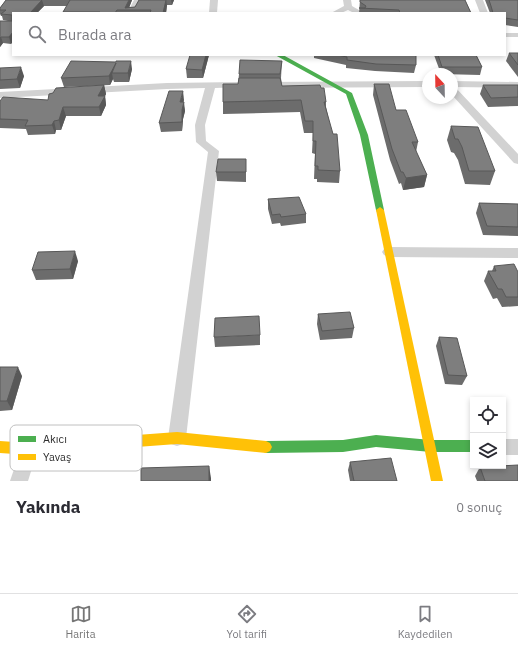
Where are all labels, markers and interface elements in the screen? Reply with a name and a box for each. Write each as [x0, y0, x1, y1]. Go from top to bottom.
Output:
search box [12, 12, 506, 56]
icon: search [26, 23, 48, 45]
text: Burada ara [58, 25, 132, 44]
north arrow [422, 68, 458, 104]
map controls [470, 397, 506, 469]
button: locate [470, 397, 506, 433]
legend [10, 425, 142, 471]
text: Akıcı [43, 432, 67, 446]
button: layers [470, 433, 506, 469]
text: Yavaş [43, 450, 71, 464]
text: Yakında [16, 496, 80, 518]
text: 0 sonuç [456, 499, 502, 516]
tab: Harita [65, 603, 96, 641]
tab: Yol tarifi [226, 603, 267, 641]
tab: Kaydedilen [398, 603, 453, 641]

